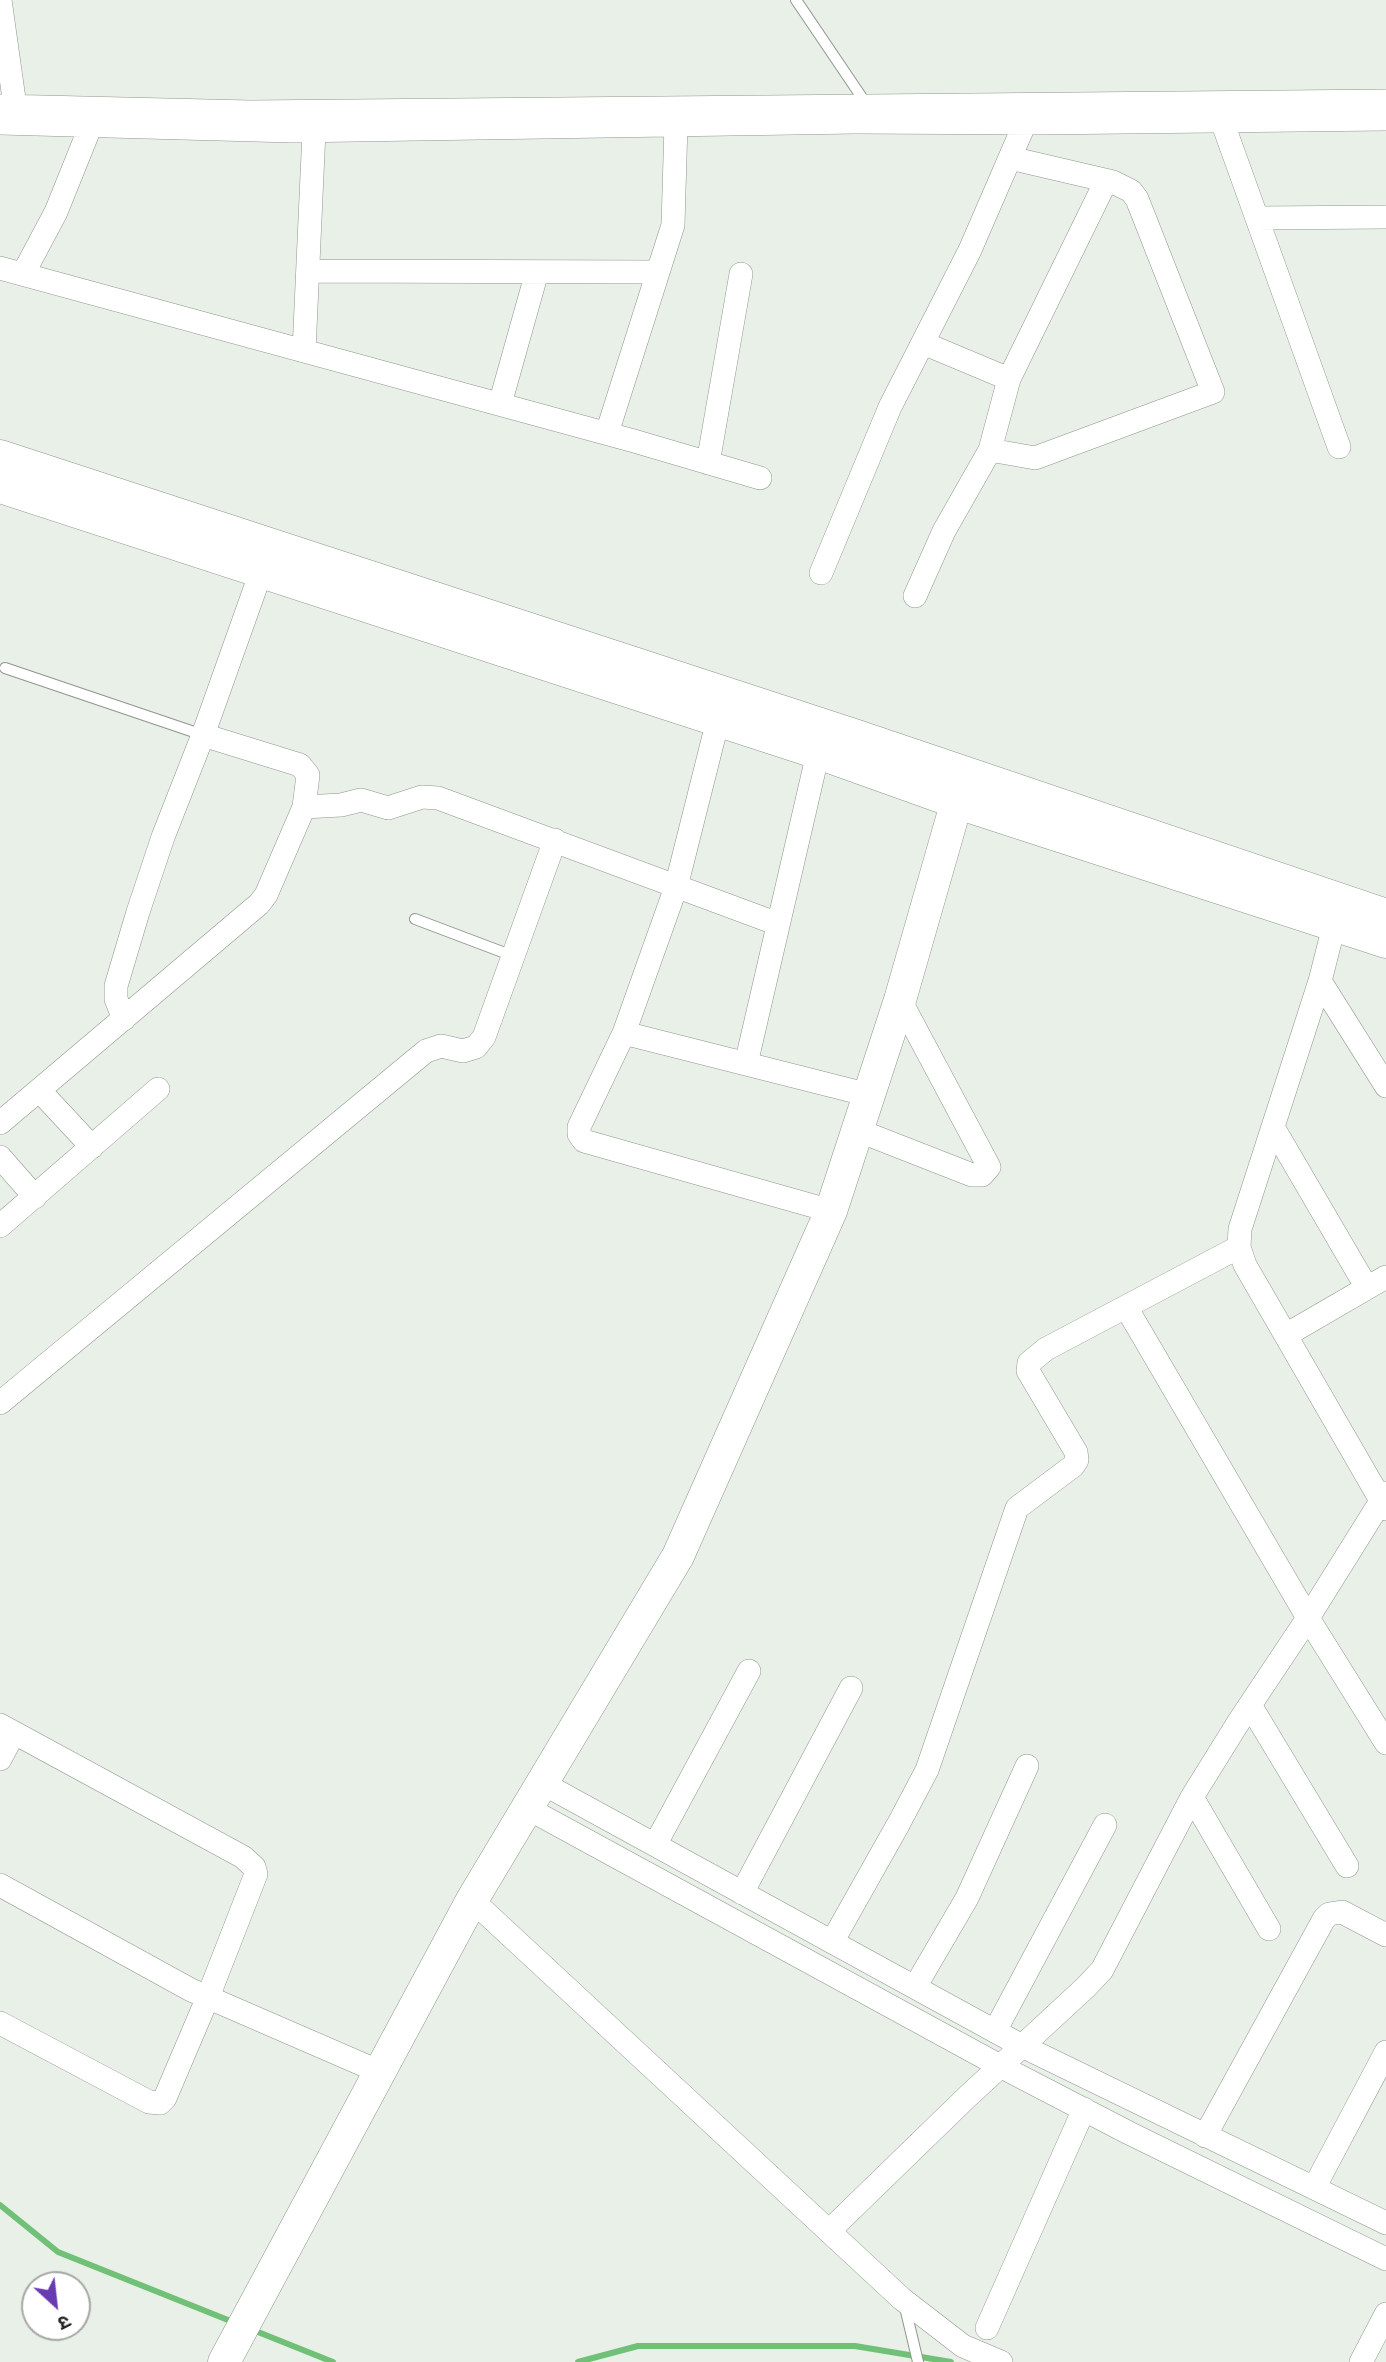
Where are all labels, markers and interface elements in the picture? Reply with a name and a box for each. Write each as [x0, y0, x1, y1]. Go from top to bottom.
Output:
north arrow [21, 2271, 91, 2341]
text: उ [54, 2310, 75, 2336]

